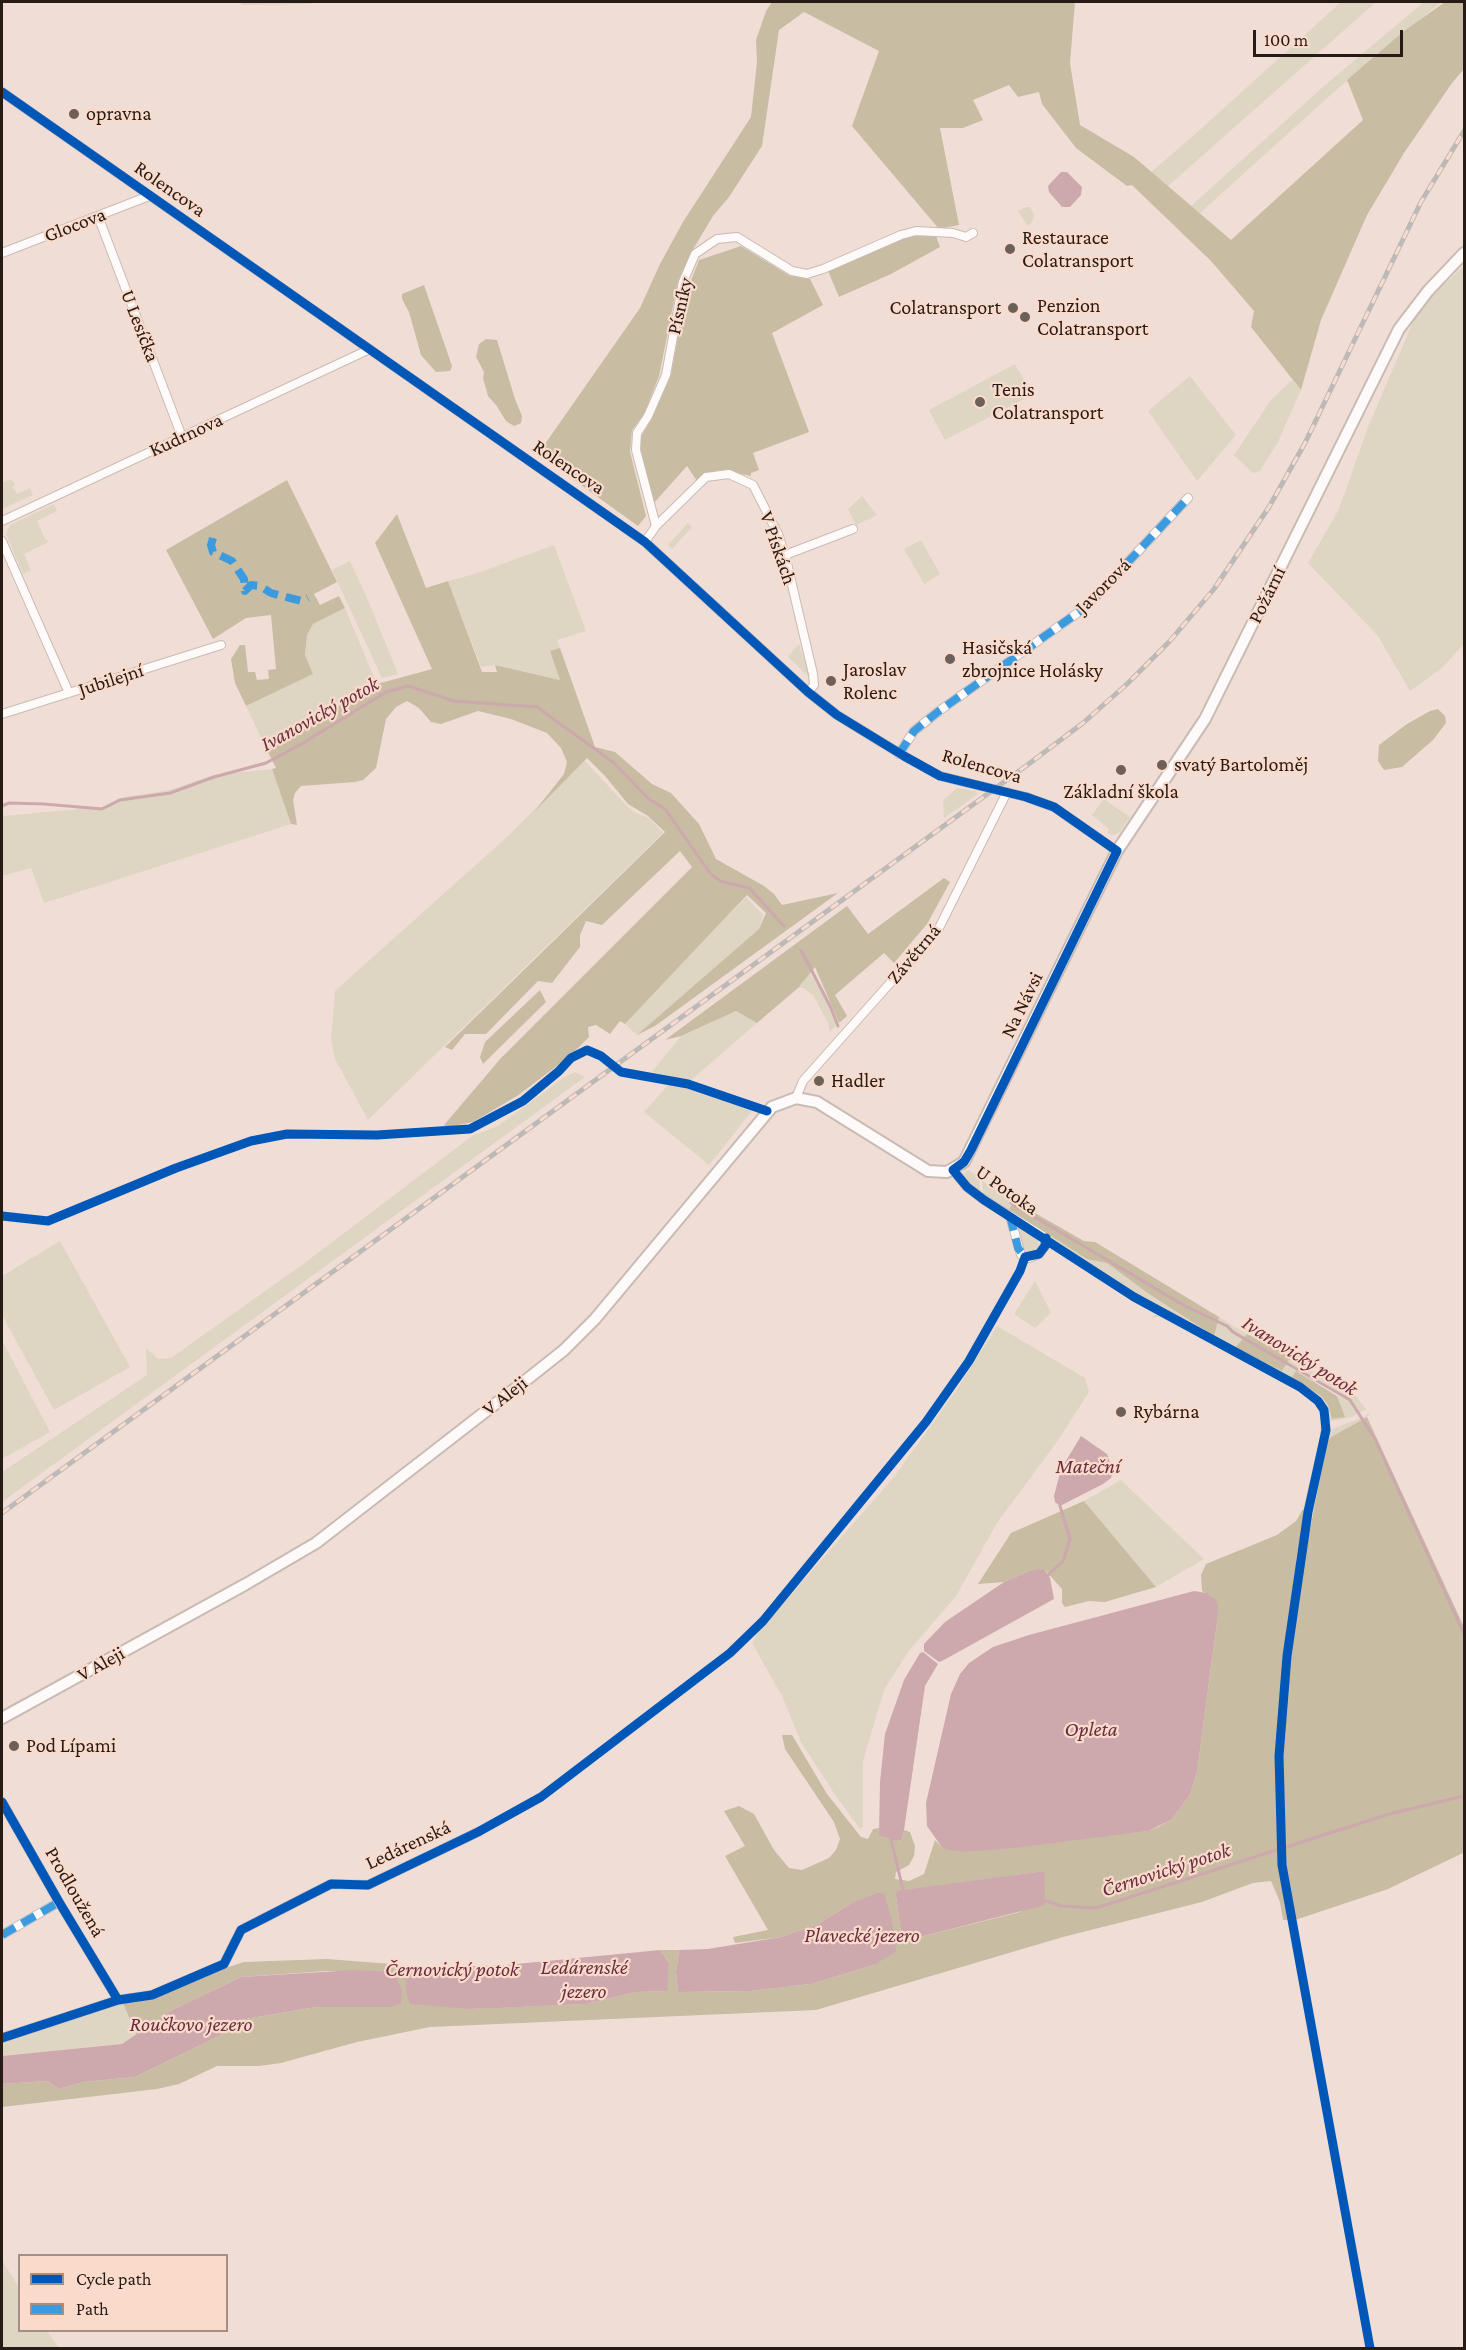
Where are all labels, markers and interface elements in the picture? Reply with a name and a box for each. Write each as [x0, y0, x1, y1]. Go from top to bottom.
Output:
scale bar [1256, 18, 1406, 56]
text: 100 m [1264, 30, 1308, 50]
place label: opravna [86, 102, 152, 126]
marker: opravna [67, 107, 81, 121]
street label: Rolencova [130, 156, 210, 222]
street label: Glocova [41, 202, 109, 248]
place label: Restaurace Colatransport [1022, 226, 1133, 273]
marker: Restaurace Colatransport [1003, 242, 1017, 256]
street label: Písníky [662, 275, 698, 337]
street label: U Lesíčka [115, 286, 165, 366]
place label: Penzion Colatransport [1037, 294, 1148, 341]
place label: Colatransport [890, 296, 1001, 320]
marker: Colatransport [1006, 301, 1020, 315]
marker: Penzion Colatransport [1018, 310, 1032, 324]
place label: Tenis Colatransport [992, 378, 1103, 425]
marker: Tenis Colatransport [973, 395, 987, 409]
street label: Kudrnova [145, 408, 227, 462]
street label: Rolencova [528, 434, 610, 500]
street label: V Pískách [754, 508, 802, 588]
street label: Javorová [1070, 553, 1136, 619]
street label: Požární [1243, 563, 1291, 627]
place label: Hasičská zbrojnice Holásky [962, 636, 1103, 683]
marker: Hasičská zbrojnice Holásky [943, 652, 957, 666]
street label: Jubilejní [75, 658, 147, 702]
place label: Jaroslav Rolenc [843, 658, 906, 705]
water label: Ivanovický potok [256, 671, 384, 757]
marker: Jaroslav Rolenc [824, 674, 838, 688]
street label: Rolencova [939, 743, 1025, 789]
place label: svatý Bartoloměj [1174, 753, 1308, 777]
marker: svatý Bartoloměj [1155, 758, 1169, 772]
marker: Základní škola [1114, 763, 1128, 777]
place label: Základní škola [1063, 780, 1179, 804]
street label: Závětrná [882, 919, 946, 989]
street label: Na Návsi [996, 968, 1048, 1042]
place label: Hadler [831, 1069, 885, 1093]
marker: Hadler [812, 1074, 826, 1088]
street label: U Potoka [971, 1160, 1043, 1220]
water label: Ivanovický potok [1238, 1310, 1362, 1402]
street label: V Aleji [478, 1371, 532, 1421]
place label: Rybárna [1133, 1400, 1199, 1424]
marker: Rybárna [1114, 1405, 1128, 1419]
water label: Mateční [1055, 1454, 1121, 1480]
street label: V Aleji [73, 1641, 129, 1687]
water label: Opleta [1064, 1717, 1118, 1743]
place label: Pod Lípami [26, 1734, 116, 1758]
marker: Pod Lípami [7, 1739, 21, 1753]
street label: Ledárenská [362, 1815, 454, 1875]
water label: Černovický potok [1098, 1837, 1234, 1903]
street label: Prodloužená [40, 1843, 110, 1941]
water label: Plavecké jezero [804, 1923, 920, 1949]
water label: Ledárenské jezero [540, 1955, 628, 2005]
water label: Černovický potok [385, 1957, 519, 1983]
water label: Roučkovo jezero [130, 2012, 252, 2038]
legend [18, 2254, 228, 2332]
text: Cycle path [76, 2269, 151, 2289]
text: Path [76, 2299, 109, 2319]

